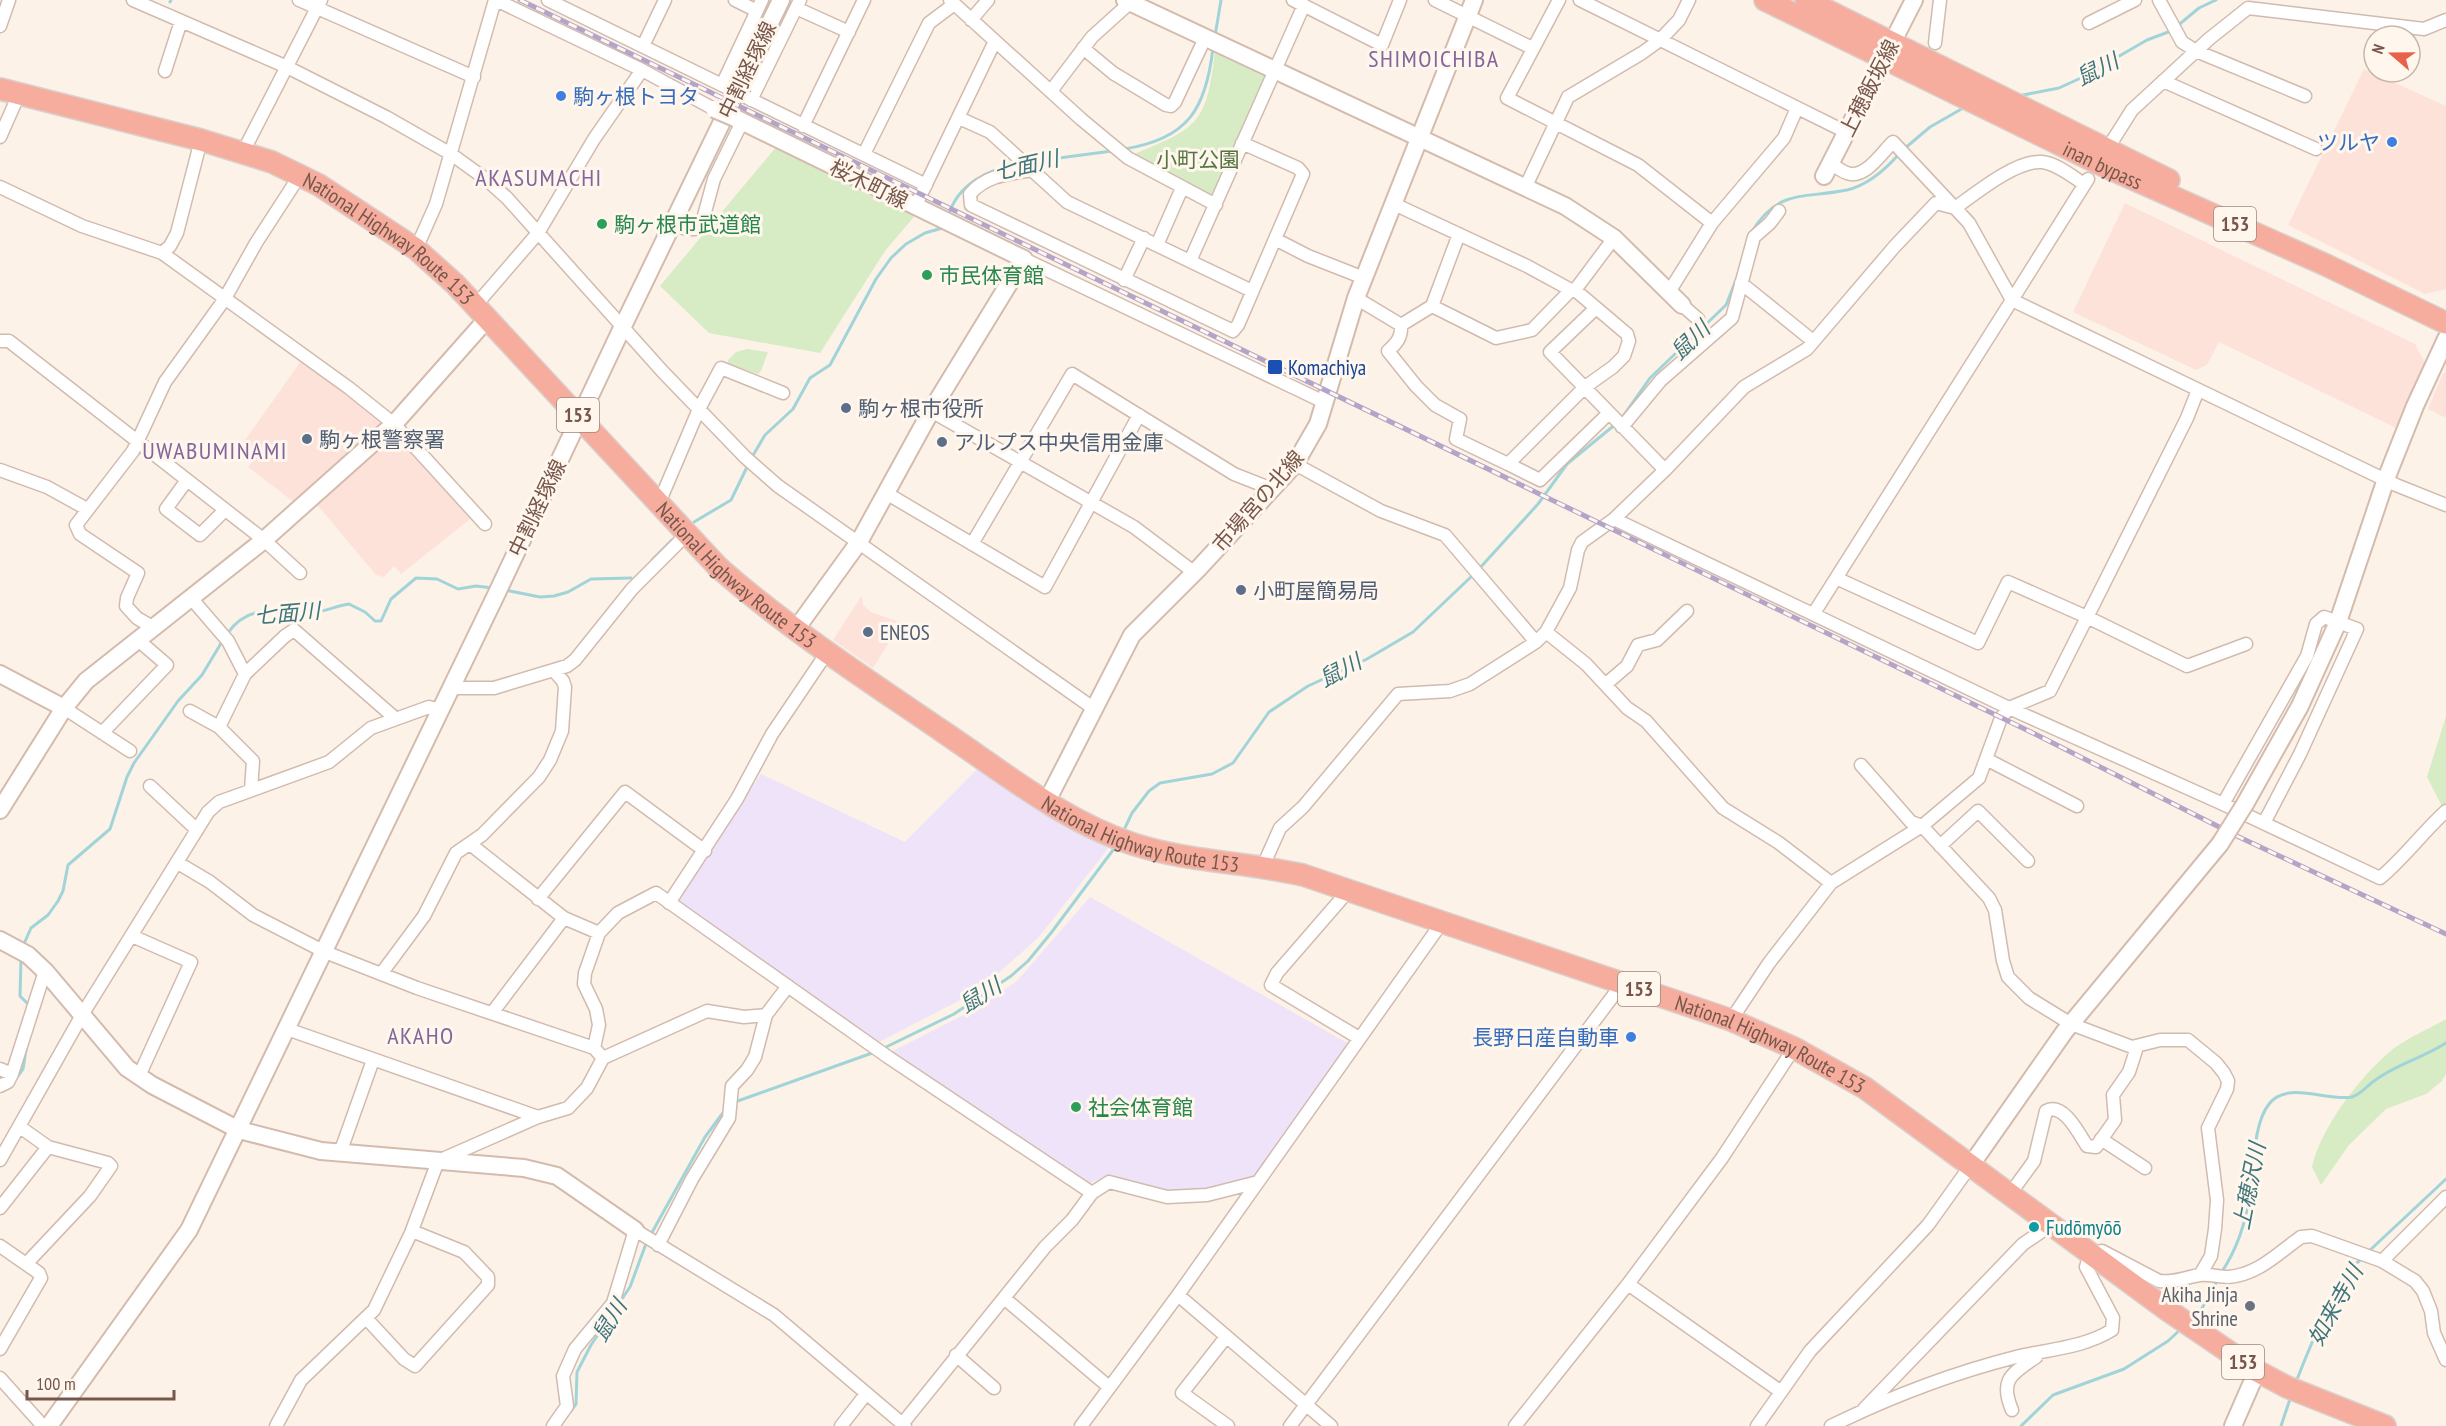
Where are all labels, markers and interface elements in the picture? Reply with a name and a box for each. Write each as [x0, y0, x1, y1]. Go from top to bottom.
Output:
street label: 中割経塚線 [712, 17, 782, 123]
north arrow [2362, 24, 2422, 84]
street label: 上穂飯坂線 [1833, 35, 1905, 141]
text: N [2367, 41, 2389, 56]
district label: SHIMOICHIBA [1368, 43, 1500, 74]
water label: 鼠川 [2071, 46, 2125, 91]
place label: 駒ヶ根トヨタ [573, 83, 699, 110]
marker: 駒ヶ根トヨタ [554, 89, 568, 103]
place label: ツルヤ [2317, 129, 2380, 156]
street label: inan bypass [2059, 135, 2147, 195]
marker: ツルヤ [2385, 135, 2399, 149]
water label: 七面川 [991, 143, 1063, 186]
park label: 小町公園 [1156, 146, 1240, 173]
street label: 桜木町線 [825, 153, 913, 215]
district label: AKASUMACHI [475, 162, 603, 193]
street label: National Highway Route 153 [299, 166, 481, 310]
road number: 153 [2214, 207, 2256, 241]
place label: 駒ヶ根市武道館 [614, 211, 761, 238]
marker: 駒ヶ根市武道館 [595, 217, 609, 231]
place label: 市民体育館 [939, 262, 1044, 289]
marker: 市民体育館 [920, 268, 934, 282]
water label: 鼠川 [1664, 313, 1717, 365]
place label: Komachiya [1288, 354, 1366, 381]
marker: Komachiya [1266, 358, 1284, 376]
place label: 駒ヶ根市役所 [858, 395, 984, 422]
road number: 153 [557, 398, 599, 432]
marker: 駒ヶ根市役所 [839, 401, 853, 415]
place label: 駒ヶ根警察署 [319, 426, 445, 453]
place label: アルプス中央信用金庫 [954, 429, 1164, 456]
marker: 駒ヶ根警察署 [300, 432, 314, 446]
district label: UWABUMINAMI [142, 435, 288, 466]
marker: アルプス中央信用金庫 [935, 435, 949, 449]
street label: 市場宮の北線 [1206, 445, 1310, 557]
street label: 中割経塚線 [502, 455, 572, 561]
street label: National Highway Route 153 [650, 496, 822, 654]
place label: 小町屋簡易局 [1253, 577, 1379, 604]
marker: 小町屋簡易局 [1234, 583, 1248, 597]
water label: 七面川 [253, 596, 323, 630]
place label: ENEOS [880, 619, 930, 646]
marker: ENEOS [861, 625, 875, 639]
water label: 鼠川 [1314, 646, 1368, 693]
street label: National Highway Route 153 [1037, 789, 1241, 878]
water label: 鼠川 [954, 970, 1008, 1019]
road number: 153 [1618, 972, 1660, 1006]
street label: National Highway Route 153 [1672, 989, 1871, 1099]
district label: AKAHO [387, 1020, 455, 1051]
place label: 長野日産自動車 [1472, 1024, 1619, 1051]
marker: 長野日産自動車 [1624, 1030, 1638, 1044]
place label: 社会体育館 [1088, 1094, 1193, 1121]
marker: 社会体育館 [1069, 1100, 1083, 1114]
water label: 上穂沢川 [2227, 1138, 2272, 1232]
place label: Fudōmyōō [2046, 1214, 2122, 1241]
marker: Fudōmyōō [2027, 1220, 2041, 1234]
water label: 如来寺川 [2301, 1258, 2370, 1350]
place label: Akiha Jinja Shrine [2162, 1281, 2238, 1332]
water label: 鼠川 [585, 1292, 634, 1346]
marker: Akiha Jinja Shrine [2243, 1299, 2257, 1313]
road number: 153 [2222, 1345, 2264, 1379]
scale bar [27, 1363, 174, 1401]
text: 100 m [36, 1372, 76, 1395]

